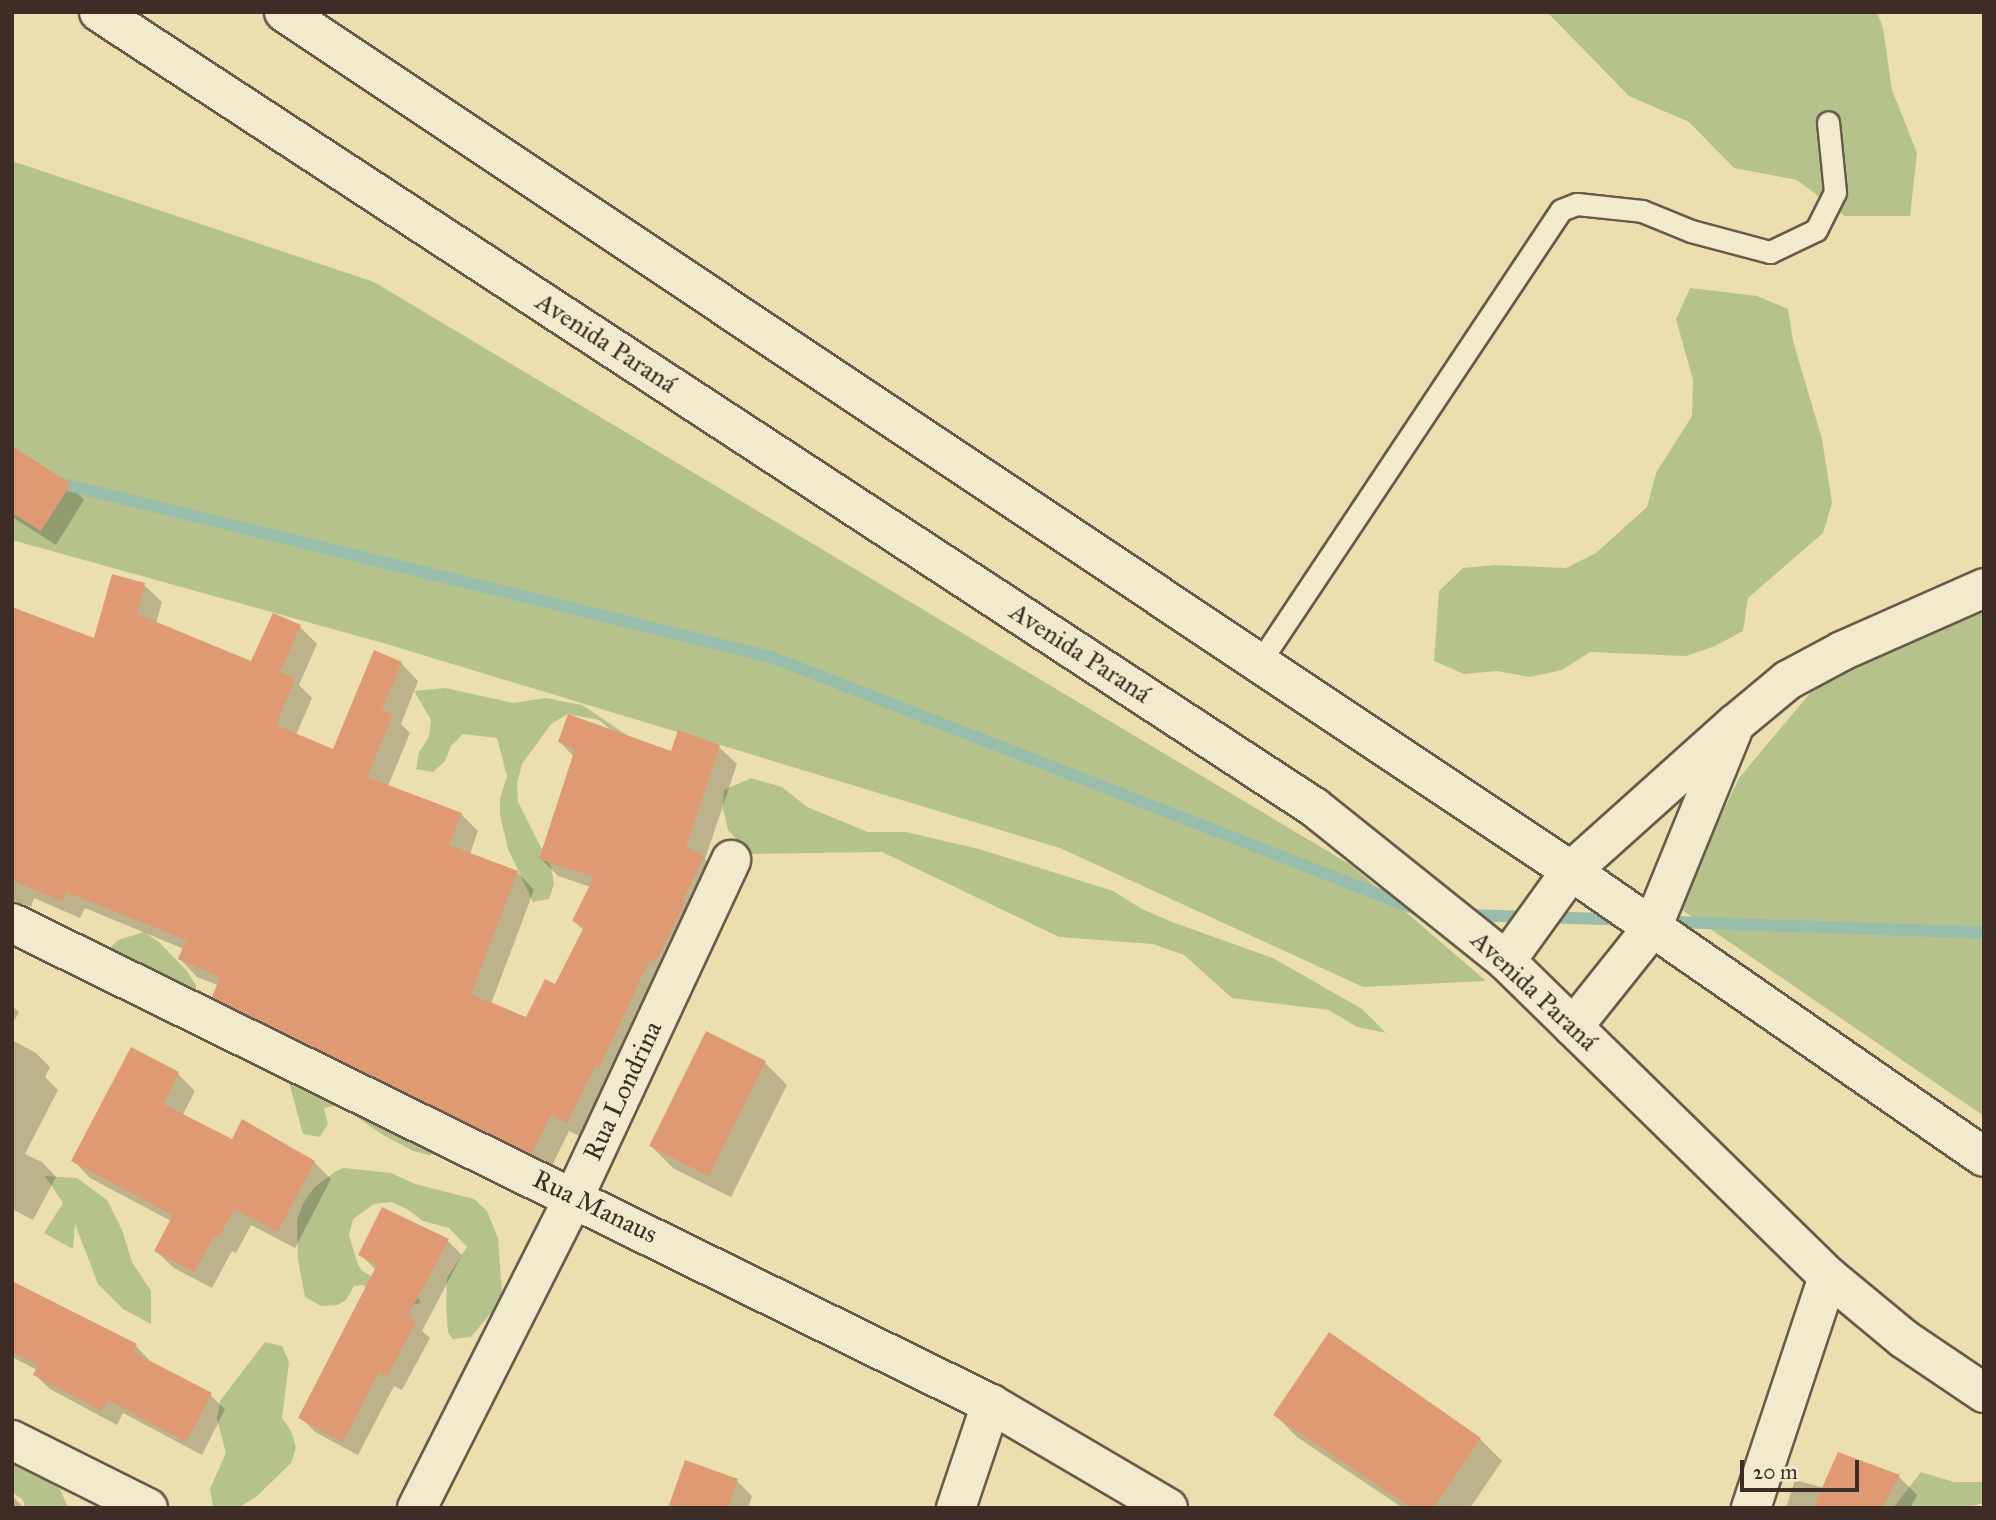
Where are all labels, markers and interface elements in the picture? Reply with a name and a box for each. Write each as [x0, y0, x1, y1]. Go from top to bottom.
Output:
street label: Avenida Paraná [530, 286, 682, 400]
street label: Avenida Paraná [1004, 596, 1156, 710]
street label: Avenida Paraná [1464, 925, 1604, 1057]
street label: Rua Londrina [577, 1016, 669, 1166]
street label: Rua Manaus [528, 1163, 662, 1251]
scale bar [1744, 1446, 1863, 1490]
text: 20 m [1753, 1459, 1798, 1485]

